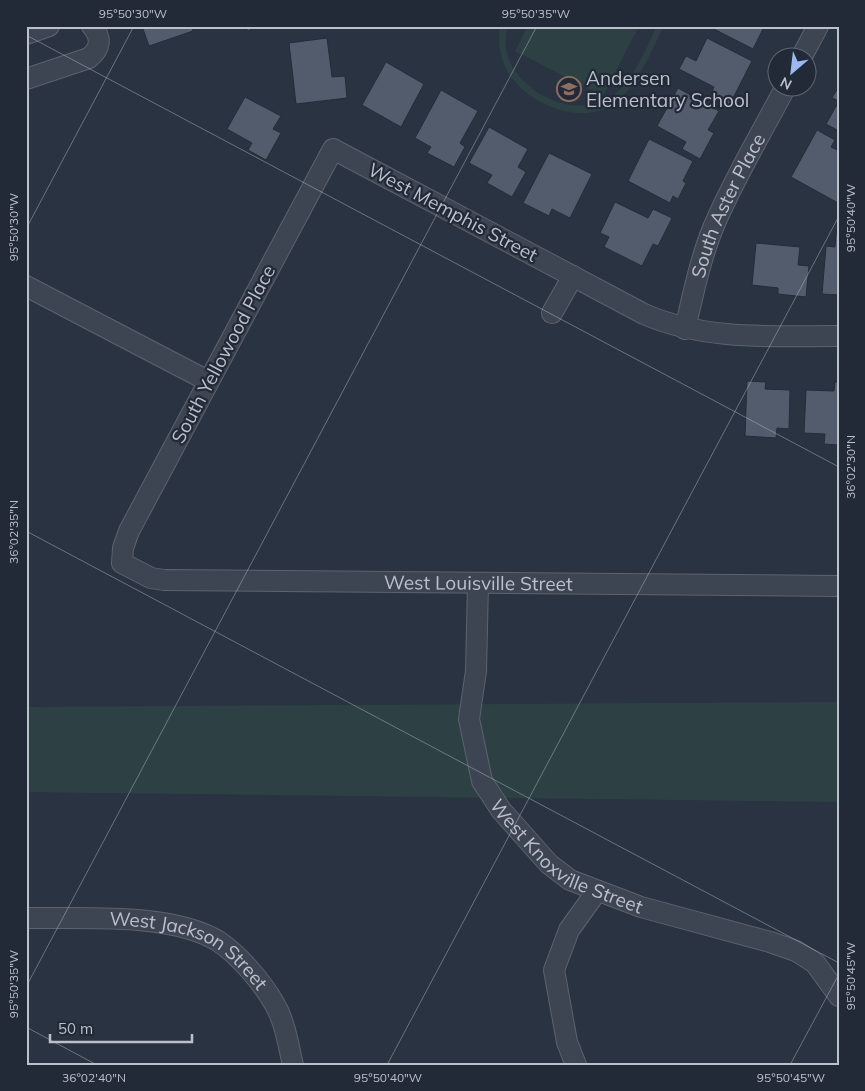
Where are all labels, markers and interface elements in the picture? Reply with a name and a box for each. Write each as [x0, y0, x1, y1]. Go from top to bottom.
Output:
text: 95°50'30"W [99, 6, 167, 21]
text: 95°50'35"W [502, 6, 570, 21]
north arrow [768, 48, 818, 98]
place label: Andersen Elementary School [586, 66, 749, 112]
text: N [777, 73, 795, 94]
school or university icon: Andersen Elementary School [556, 76, 582, 102]
street label: South Aster Place [686, 129, 770, 281]
street label: West Memphis Street [364, 157, 542, 267]
text: 95°50'40"W [843, 184, 858, 252]
text: 95°50'30"W [6, 193, 21, 261]
street label: South Yellowood Place [166, 261, 280, 447]
text: 36°02'30"N [843, 435, 858, 499]
text: 36°02'35"N [6, 500, 21, 564]
street label: West Louisville Street [384, 570, 573, 596]
street label: West Knoxville Street [485, 794, 647, 919]
street label: West Jackson Street [109, 906, 273, 995]
text: 95°50'45"W [843, 942, 858, 1010]
text: 95°50'35"W [6, 950, 21, 1018]
scale bar [50, 1011, 192, 1043]
text: 50 m [58, 1019, 93, 1038]
text: 36°02'40"N [62, 1070, 126, 1085]
text: 95°50'40"W [354, 1070, 422, 1085]
text: 95°50'45"W [757, 1070, 825, 1085]

